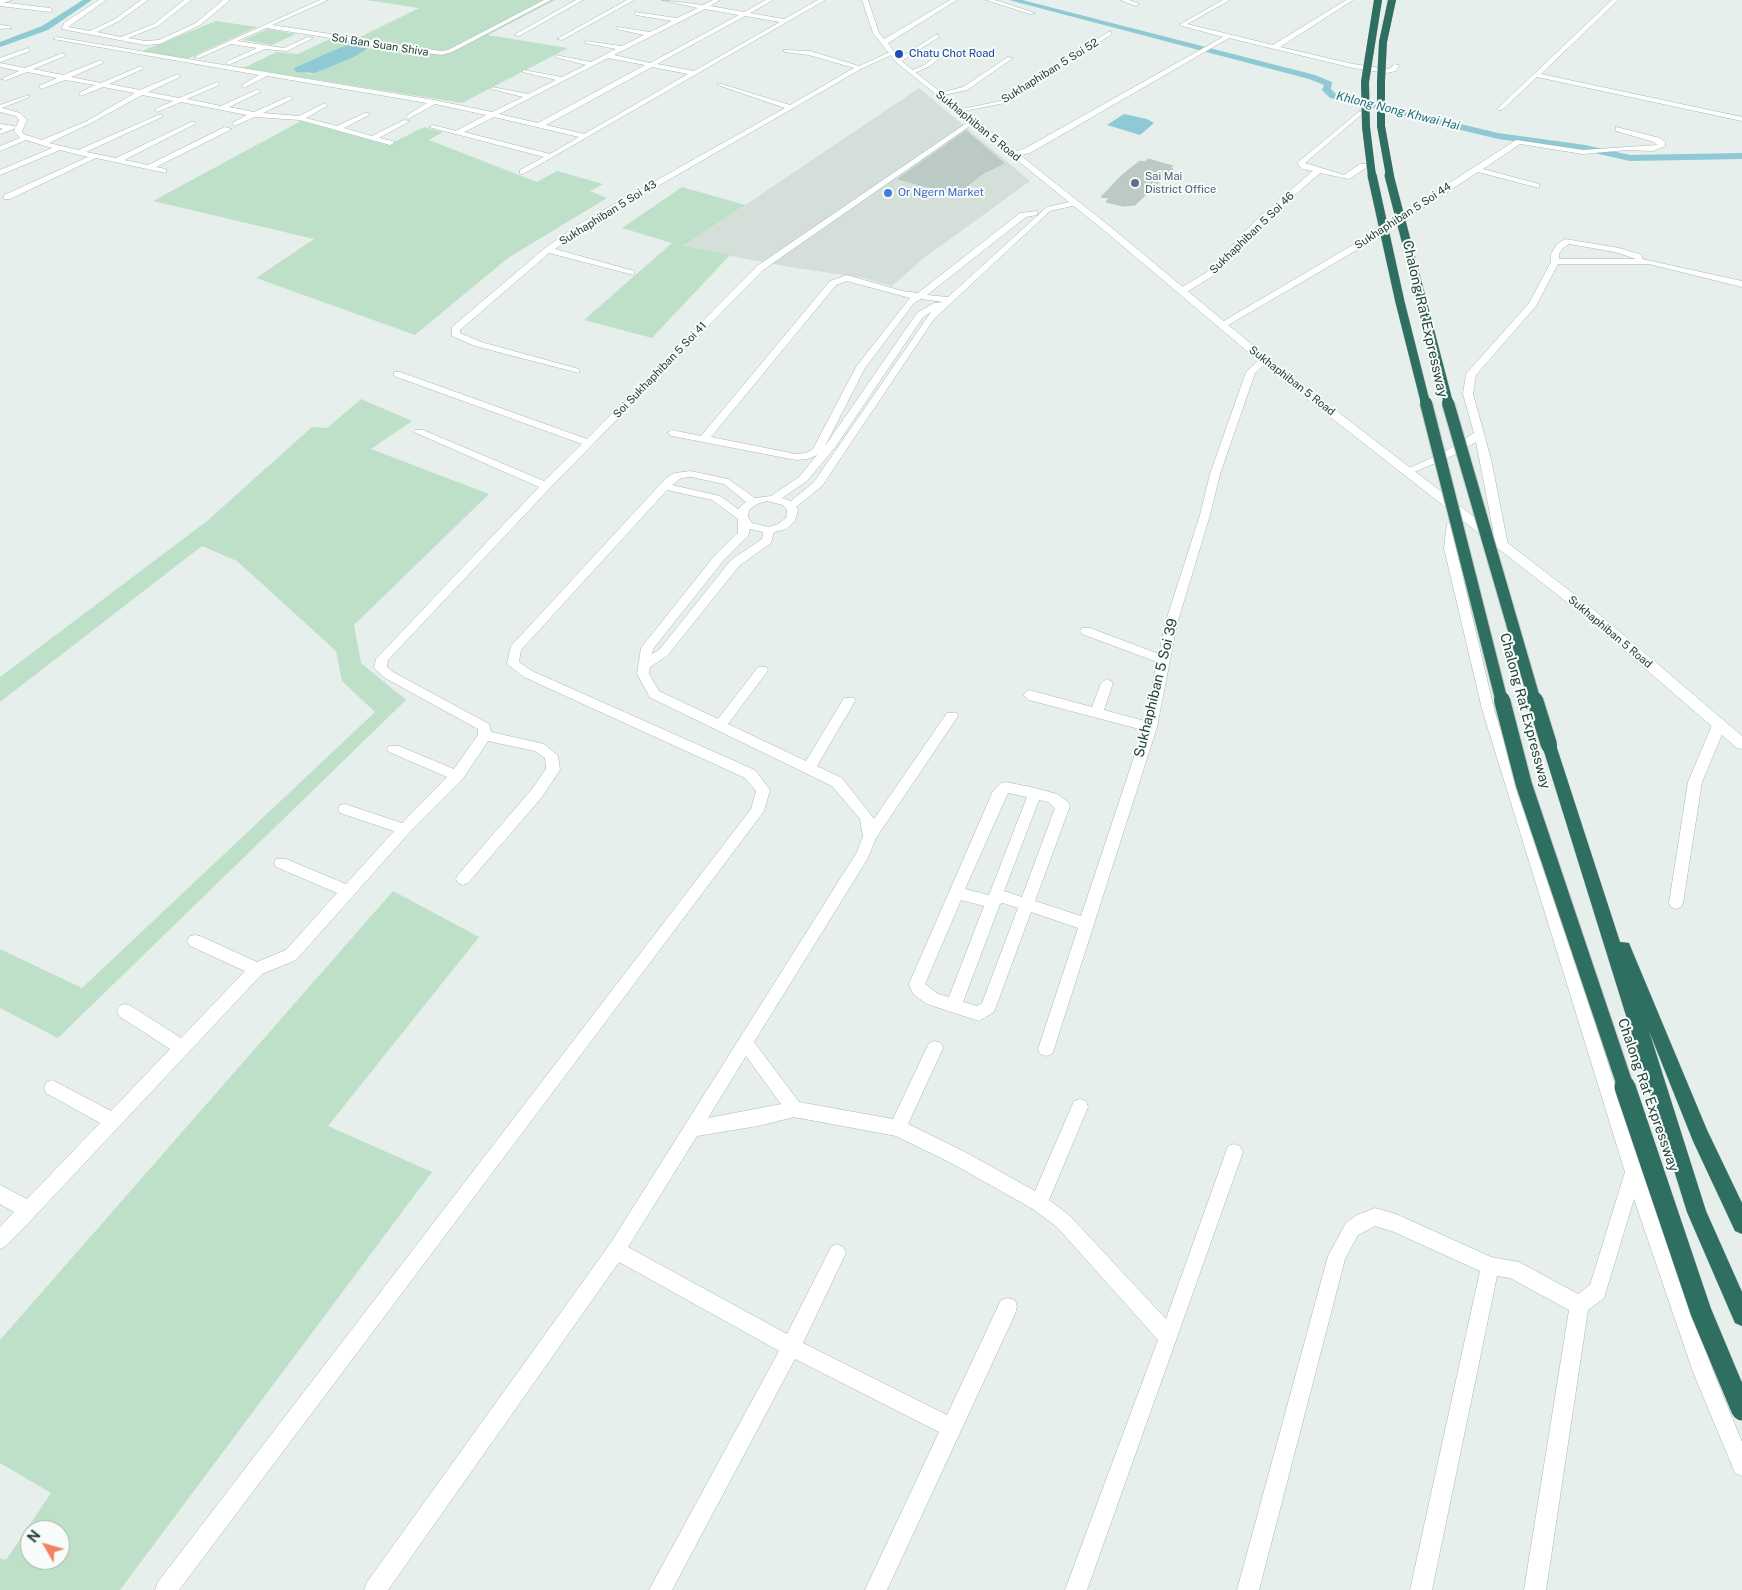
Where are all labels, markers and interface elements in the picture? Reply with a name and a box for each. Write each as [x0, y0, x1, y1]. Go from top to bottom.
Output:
street label: Soi Ban Suan Shiva [330, 31, 430, 59]
street label: Sukhaphiban 5 Soi 52 [999, 36, 1101, 106]
place label: Chatu Chot Road [909, 47, 995, 61]
marker: Chatu Chot Road [893, 48, 905, 60]
street label: Sukhaphiban 5 Road [933, 88, 1023, 164]
water label: Khlong Nong Khwai Hai [1335, 89, 1461, 133]
place label: Sai Mai District Office [1145, 170, 1216, 196]
marker: Sai Mai District Office [1129, 177, 1141, 189]
street label: Sukhaphiban 5 Soi 43 [557, 178, 659, 248]
street label: Sukhaphiban 5 Soi 44 [1352, 180, 1454, 252]
place label: Or Ngern Market [898, 186, 984, 200]
marker: Or Ngern Market [882, 187, 894, 199]
street label: Sukhaphiban 5 Soi 46 [1207, 189, 1297, 277]
street label: Chalong Rat Expressway [1399, 239, 1451, 399]
street label: Soi Sukhaphiban 5 Soi 41 [611, 319, 709, 421]
street label: Sukhaphiban 5 Road [1246, 343, 1338, 419]
street label: Sukhaphiban 5 Road [1565, 593, 1655, 671]
street label: Sukhaphiban 5 Soi 39 [1131, 617, 1181, 759]
street label: Chalong Rat Expressway [1496, 631, 1554, 791]
street label: Chalong Rat Expressway [1614, 1016, 1682, 1174]
north arrow [20, 1520, 70, 1570]
text: N [24, 1527, 44, 1546]

